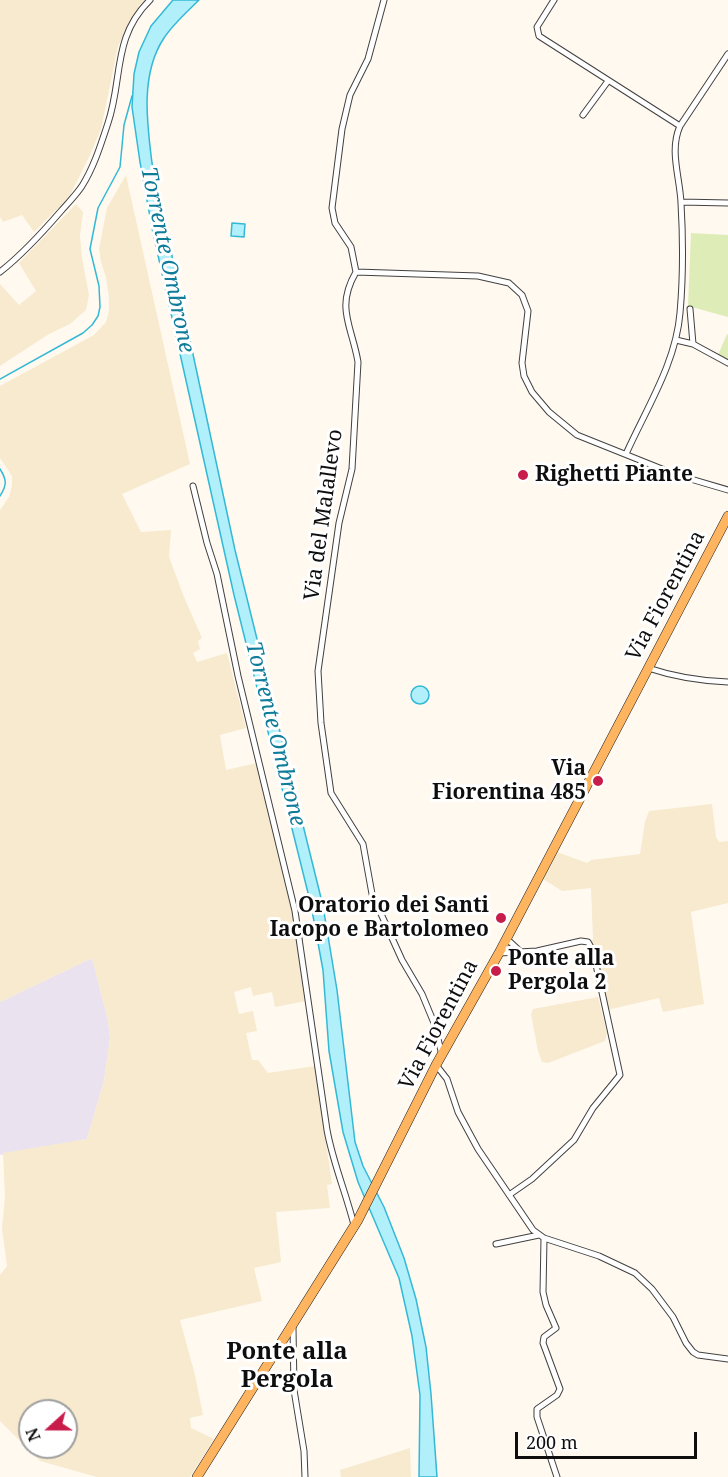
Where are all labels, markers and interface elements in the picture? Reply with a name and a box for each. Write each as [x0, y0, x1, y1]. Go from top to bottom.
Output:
water label: Torrente Ombrone [134, 165, 200, 355]
street label: Via del Malallevo [300, 428, 348, 602]
place label: Righetti Piante [535, 462, 693, 488]
marker: Righetti Piante [516, 468, 530, 482]
street label: Via Fiorentina [621, 527, 711, 665]
water label: Torrente Ombrone [239, 639, 311, 829]
place label: Via Fiorentina 485 [432, 756, 586, 806]
marker: Via Fiorentina 485 [591, 774, 605, 788]
place label: Oratorio dei Santi Iacopo e Bartolomeo [270, 893, 489, 943]
marker: Oratorio dei Santi Iacopo e Bartolomeo [494, 911, 508, 925]
place label: Ponte alla Pergola 2 [508, 946, 614, 996]
street label: Via Fiorentina [394, 956, 484, 1094]
marker: Ponte alla Pergola 2 [489, 964, 503, 978]
district label: Ponte alla Pergola [226, 1338, 348, 1394]
north arrow [18, 1399, 78, 1459]
scale bar [518, 1420, 700, 1458]
text: N [21, 1425, 46, 1445]
text: 200 m [526, 1430, 578, 1454]

